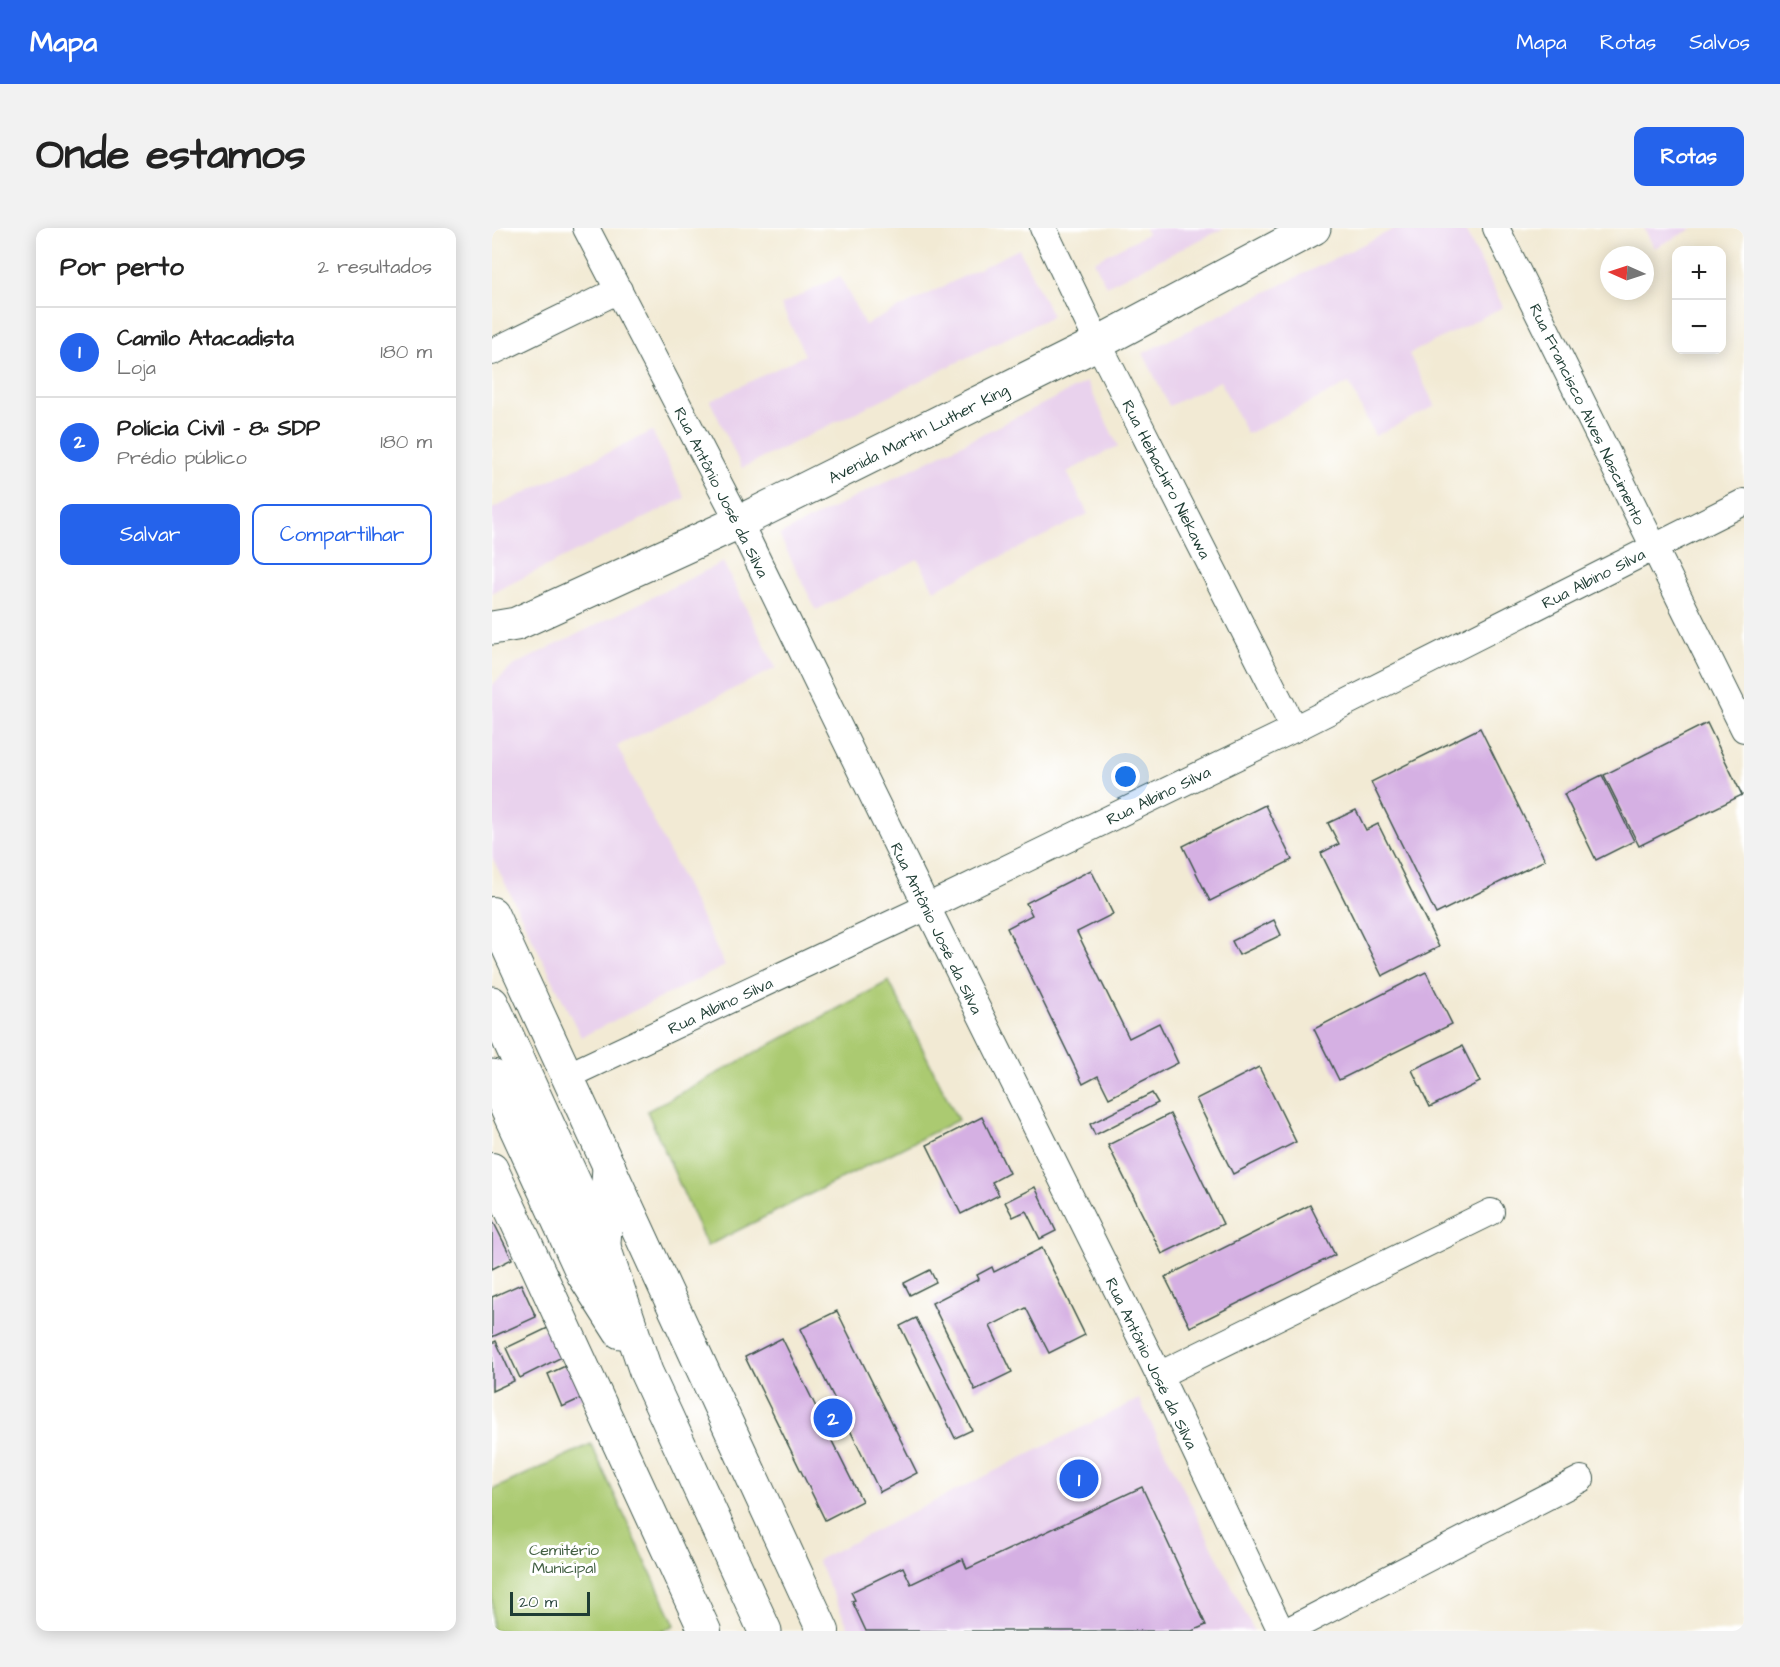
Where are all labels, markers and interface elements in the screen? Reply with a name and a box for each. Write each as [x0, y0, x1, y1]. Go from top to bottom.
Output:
text: Mapa [30, 23, 97, 62]
text: Mapa [1516, 28, 1567, 57]
text: Rotas [1600, 28, 1656, 57]
text: Salvos [1689, 28, 1750, 57]
text: Onde estamos [36, 127, 306, 185]
button: Rotas [1634, 127, 1744, 186]
north arrow [1600, 246, 1654, 300]
map controls [1672, 246, 1726, 354]
button: + [1672, 246, 1726, 300]
text: Por perto [60, 249, 184, 285]
text: 2 resultados [318, 253, 432, 281]
street label: Rua Francisco Alves Nascimento [1524, 300, 1650, 529]
button: − [1672, 300, 1726, 354]
text: Camilo Atacadista [117, 323, 294, 354]
text: 1 [78, 338, 81, 366]
text: 180 m [380, 338, 432, 366]
text: Loja [117, 354, 156, 382]
street label: Avenida Martin Luther King [824, 379, 1013, 490]
street label: Rua Heihachiro Niekawa [1116, 396, 1216, 563]
street label: Rua Antônio José da Silva [668, 403, 774, 581]
text: Polícia Civil - 8ª SDP [117, 413, 320, 444]
text: 2 [74, 428, 85, 456]
text: 180 m [380, 428, 432, 456]
text: Prédio público [117, 444, 247, 472]
button: Salvar [60, 504, 240, 565]
button: Compartilhar [252, 504, 432, 565]
street label: Rua Albino Silva [1538, 543, 1649, 614]
street label: Rua Albino Silva [1103, 761, 1214, 831]
your location [1111, 762, 1140, 791]
street label: Rua Antônio José da Silva [885, 839, 987, 1018]
street label: Rua Albino Silva [664, 972, 776, 1040]
street label: Rua Antônio José da Silva [1100, 1274, 1202, 1453]
pin: 2 [814, 1396, 852, 1440]
pin: 1 [1060, 1456, 1098, 1502]
park label: Cemitério Municipal [529, 1539, 599, 1579]
scale bar [510, 1589, 590, 1616]
text: 20 m [519, 1591, 557, 1613]

